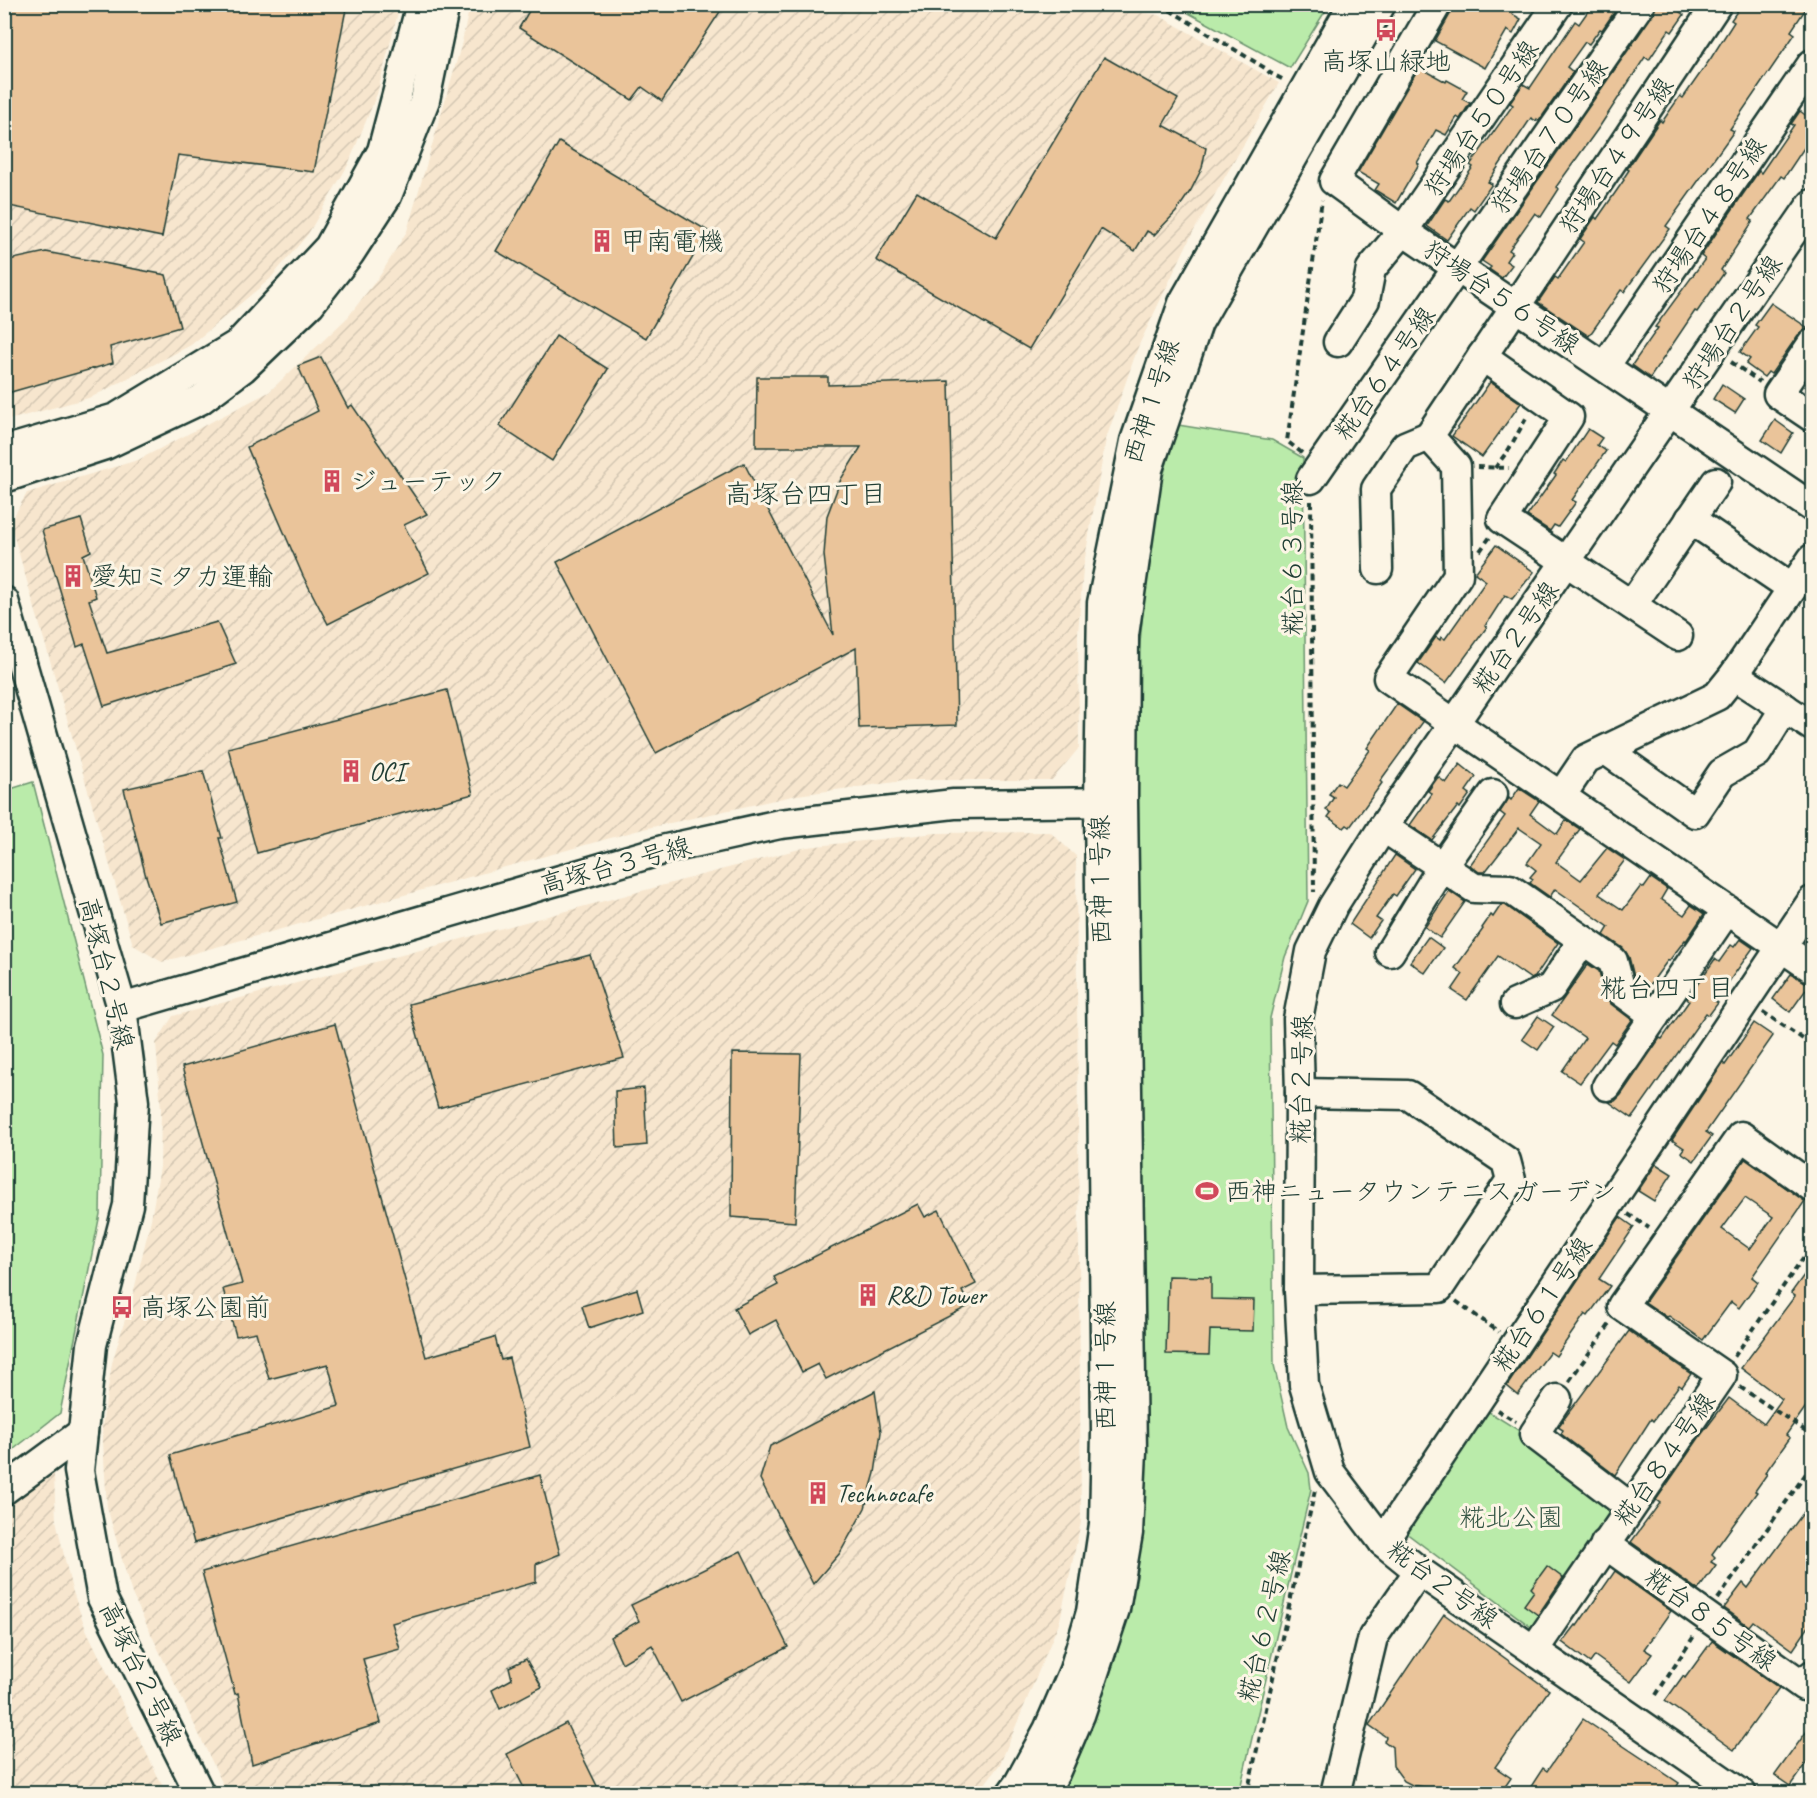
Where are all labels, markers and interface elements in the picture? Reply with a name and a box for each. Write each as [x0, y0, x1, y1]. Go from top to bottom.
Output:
bus stop icon: 高塚山緑地 [1373, 17, 1399, 43]
street label: 狩場台５０号線 [1417, 34, 1546, 203]
place label: 高塚山緑地 [1321, 45, 1451, 78]
street label: 狩場台７０号線 [1484, 52, 1615, 220]
street label: 狩場台４９号線 [1552, 71, 1681, 240]
street label: 狩場台４８号線 [1645, 131, 1774, 300]
place label: 甲南電機 [620, 225, 724, 258]
building icon: 甲南電機 [589, 228, 615, 254]
street label: 狩場台５６号線 [1417, 233, 1586, 362]
street label: 狩場台２号線 [1675, 248, 1790, 396]
street label: 糀台６４号線 [1326, 300, 1443, 447]
street label: 西神１号線 [1116, 334, 1187, 468]
place label: ジューテック [350, 465, 506, 498]
building icon: ジューテック [319, 468, 345, 494]
district label: 高塚台四丁目 [725, 477, 887, 511]
street label: 糀台６３号線 [1276, 480, 1309, 636]
place label: 愛知ミタカ運輸 [91, 560, 273, 593]
building icon: 愛知ミタカ運輸 [60, 563, 86, 589]
street label: 糀台２号線 [1465, 575, 1566, 700]
place label: OCI [369, 755, 410, 788]
building icon: OCI [338, 758, 364, 784]
street label: 西神１号線 [1083, 815, 1118, 945]
street label: 高塚台３号線 [536, 829, 695, 902]
street label: 高塚台２号線 [72, 893, 141, 1053]
district label: 糀台四丁目 [1600, 971, 1735, 1005]
street label: 糀台２号線 [1284, 1014, 1319, 1144]
place label: 西神ニュータウンテニスガーデン [1225, 1175, 1617, 1208]
sports icon: 西神ニュータウンテニスガーデン [1194, 1178, 1220, 1204]
street label: 糀台６１号線 [1485, 1230, 1600, 1378]
place label: R&D Tower [886, 1279, 988, 1312]
building icon: R&D Tower [855, 1282, 881, 1308]
place label: 高塚公園前 [140, 1291, 270, 1324]
bus stop icon: 高塚公園前 [109, 1294, 135, 1320]
street label: 西神１号線 [1089, 1301, 1122, 1431]
street label: 糀台８４号線 [1606, 1386, 1723, 1533]
place label: Technocafe [836, 1477, 934, 1510]
building icon: Technocafe [805, 1480, 831, 1506]
park label: 糀北公園 [1459, 1501, 1563, 1534]
street label: 糀台２号線 [1380, 1533, 1505, 1636]
street label: 糀台６２号線 [1231, 1546, 1298, 1706]
street label: 糀台８５号線 [1638, 1560, 1784, 1679]
street label: 高塚台２号線 [92, 1596, 190, 1751]

